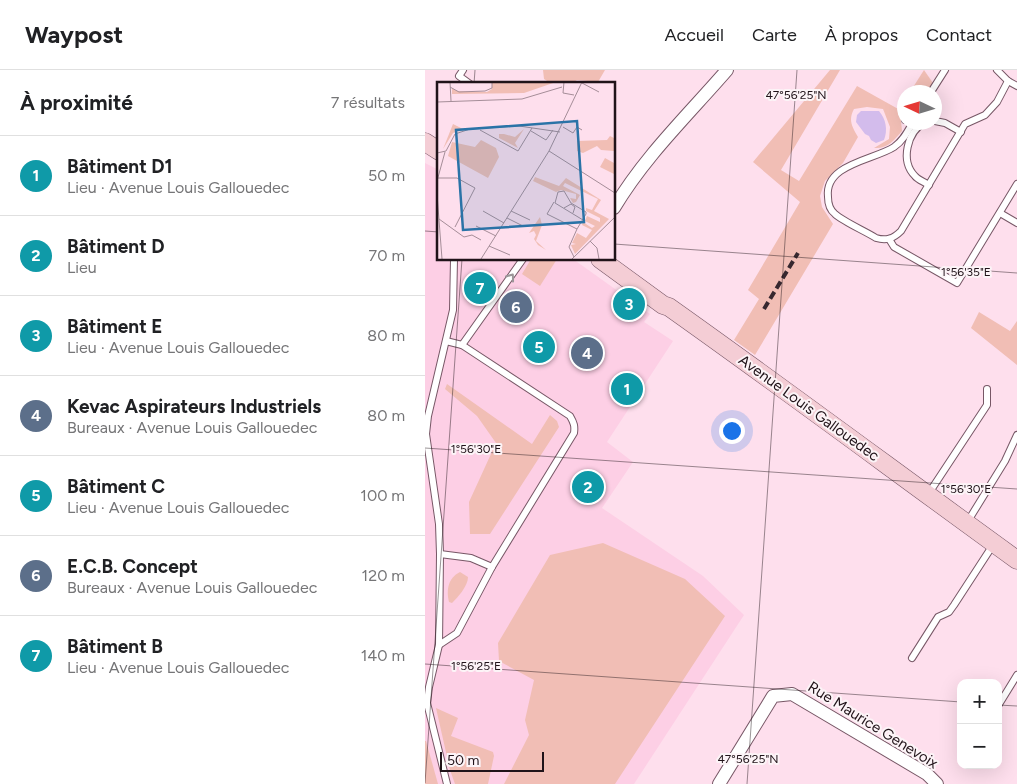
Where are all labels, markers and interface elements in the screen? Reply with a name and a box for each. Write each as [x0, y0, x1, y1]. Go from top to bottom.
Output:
text: Waypost [25, 20, 123, 49]
text: Accueil [664, 24, 724, 46]
text: Carte [752, 24, 797, 46]
text: À propos [825, 24, 898, 46]
text: Contact [926, 24, 992, 46]
inset map [437, 82, 615, 260]
north arrow [897, 85, 942, 130]
text: 47°56'25"N [765, 88, 827, 102]
text: À proximité [20, 90, 133, 115]
text: 7 résultats [331, 93, 405, 112]
text: Bâtiment D1 [67, 155, 173, 178]
text: 1 [33, 166, 39, 185]
text: 50 m [368, 166, 405, 185]
text: Lieu · Avenue Louis Gallouedec [67, 178, 289, 197]
text: Bâtiment D [67, 235, 165, 258]
text: 2 [31, 246, 41, 265]
text: 70 m [369, 246, 405, 265]
text: Lieu [67, 258, 97, 277]
text: 1°56'35"E [941, 265, 991, 279]
pin: 7 [464, 269, 496, 307]
one-way arrow [505, 273, 514, 283]
pin: 3 [613, 285, 645, 323]
pin: 6 [500, 288, 532, 326]
text: Bâtiment E [67, 315, 163, 338]
text: 3 [32, 326, 40, 345]
text: 80 m [367, 326, 405, 345]
pin: 5 [523, 328, 555, 366]
pin: 4 [571, 334, 603, 372]
text: Lieu · Avenue Louis Gallouedec [67, 338, 289, 357]
street label: Avenue Louis Gallouedec [735, 351, 883, 465]
pin: 1 [611, 370, 643, 408]
text: Kevac Aspirateurs Industriels [67, 395, 321, 418]
text: 4 [31, 406, 41, 425]
text: 80 m [367, 406, 405, 425]
text: Bureaux · Avenue Louis Gallouedec [67, 418, 317, 437]
your location [719, 418, 745, 444]
text: 1°56'30"E [451, 442, 501, 456]
pin: 2 [572, 468, 604, 506]
text: Bâtiment C [67, 475, 165, 498]
text: 1°56'30"E [941, 482, 991, 496]
text: 5 [31, 486, 41, 505]
text: 100 m [360, 486, 405, 505]
text: Lieu · Avenue Louis Gallouedec [67, 498, 289, 517]
text: E.C.B. Concept [67, 555, 198, 578]
text: 6 [31, 566, 41, 585]
text: 120 m [362, 566, 405, 585]
text: Bureaux · Avenue Louis Gallouedec [67, 578, 317, 597]
text: Bâtiment B [67, 635, 163, 658]
text: 7 [32, 646, 40, 665]
text: 140 m [361, 646, 405, 665]
text: Lieu · Avenue Louis Gallouedec [67, 658, 289, 677]
text: 1°56'25"E [451, 659, 501, 673]
street label: Rue Maurice Genevoix [805, 678, 941, 772]
map controls [957, 679, 1002, 769]
button: + [957, 679, 1002, 724]
button: − [957, 724, 1002, 769]
scale bar [440, 749, 544, 772]
text: 50 m [447, 752, 479, 769]
text: 47°56'25"N [717, 752, 779, 766]

